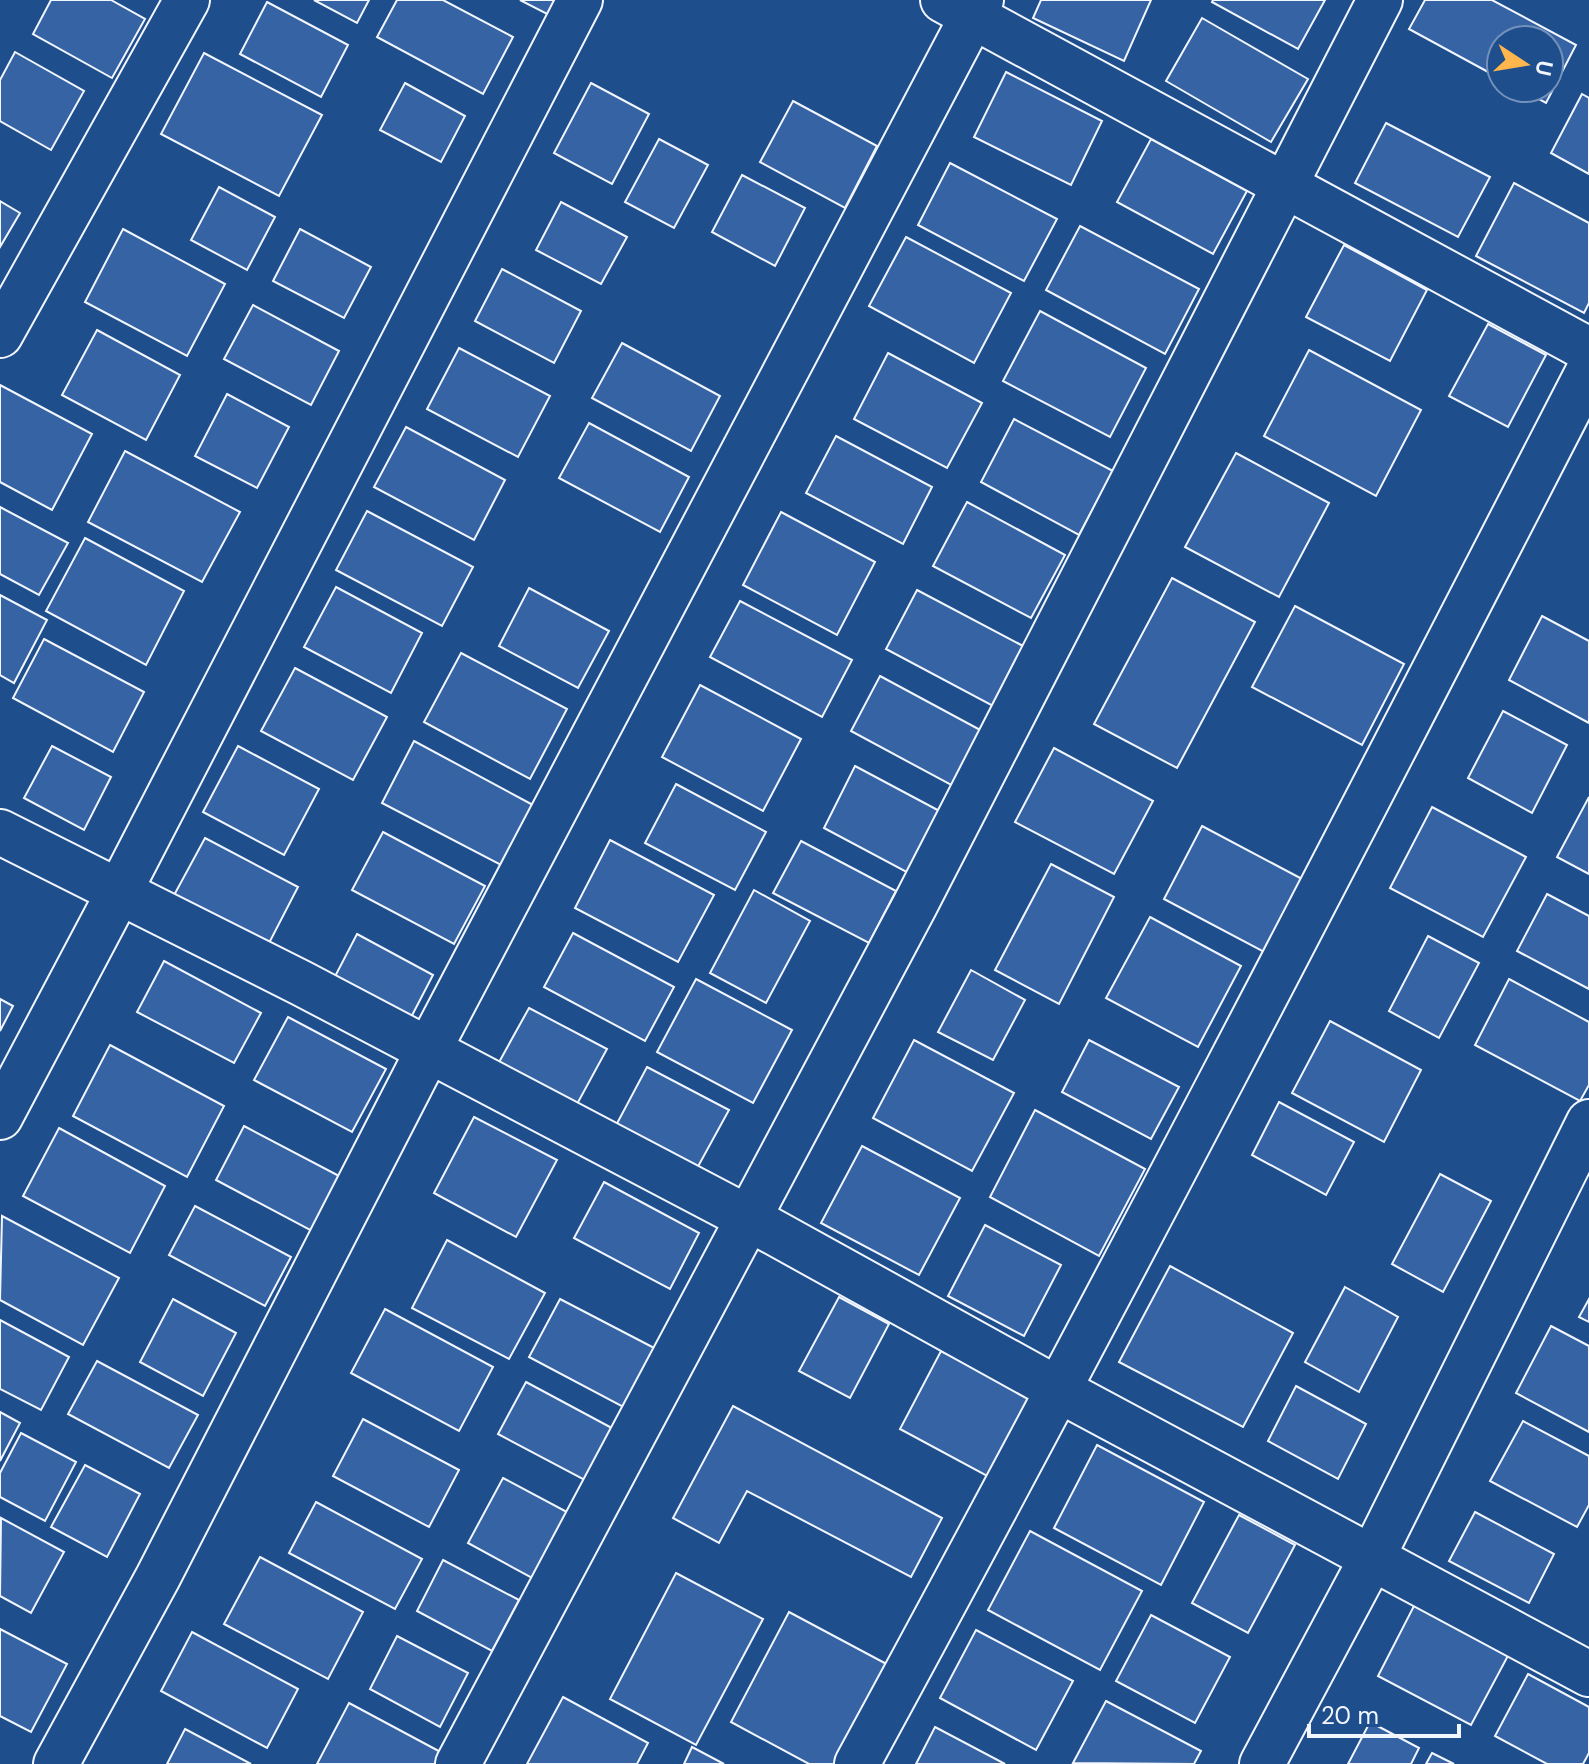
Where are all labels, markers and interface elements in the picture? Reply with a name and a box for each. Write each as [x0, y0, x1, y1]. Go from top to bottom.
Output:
north arrow [1485, 24, 1565, 104]
text: U [1528, 58, 1560, 78]
scale bar [1309, 1688, 1459, 1738]
text: 20 m [1321, 1700, 1379, 1731]

